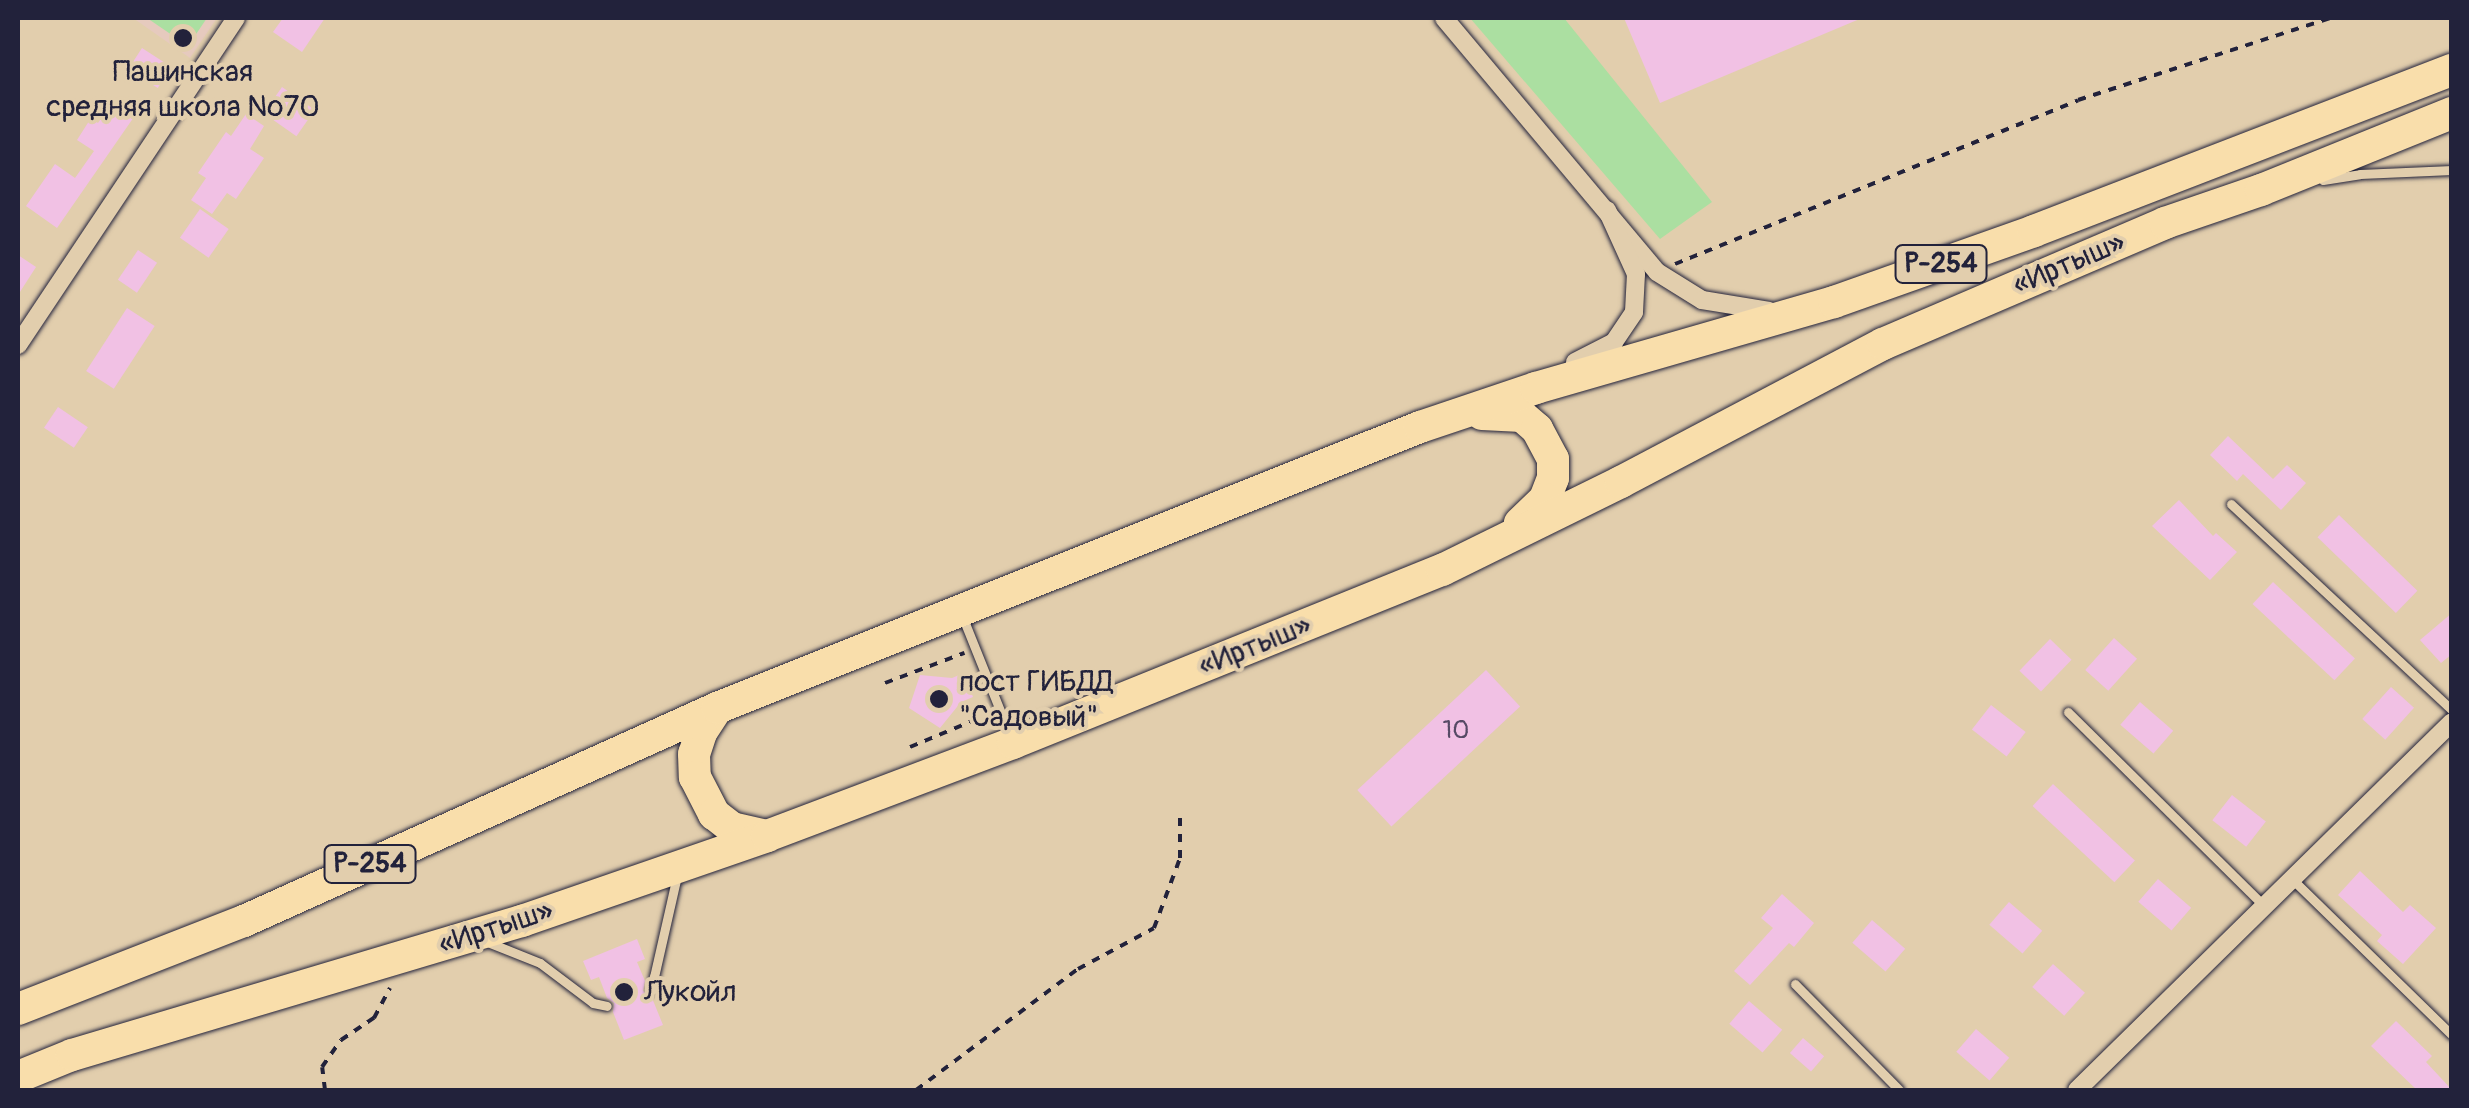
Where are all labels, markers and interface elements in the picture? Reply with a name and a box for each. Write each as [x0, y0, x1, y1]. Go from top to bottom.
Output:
marker: Пашинская средняя школа №70 [172, 27, 194, 49]
place label: Пашинская средняя школа №70 [46, 54, 320, 124]
street label: «Иртыш» [2008, 224, 2130, 304]
road number: Р-254 [1894, 241, 1988, 287]
street label: «Иртыш» [1194, 607, 1316, 685]
place label: пост ГИБДД "Садовый" [959, 664, 1113, 734]
marker: пост ГИБДД "Садовый" [928, 688, 950, 710]
house number: 10 [1443, 716, 1469, 746]
road number: Р-254 [322, 841, 418, 887]
street label: «Иртыш» [434, 893, 558, 963]
place label: Лукойл [644, 974, 737, 1010]
marker: Лукойл [613, 981, 635, 1003]

